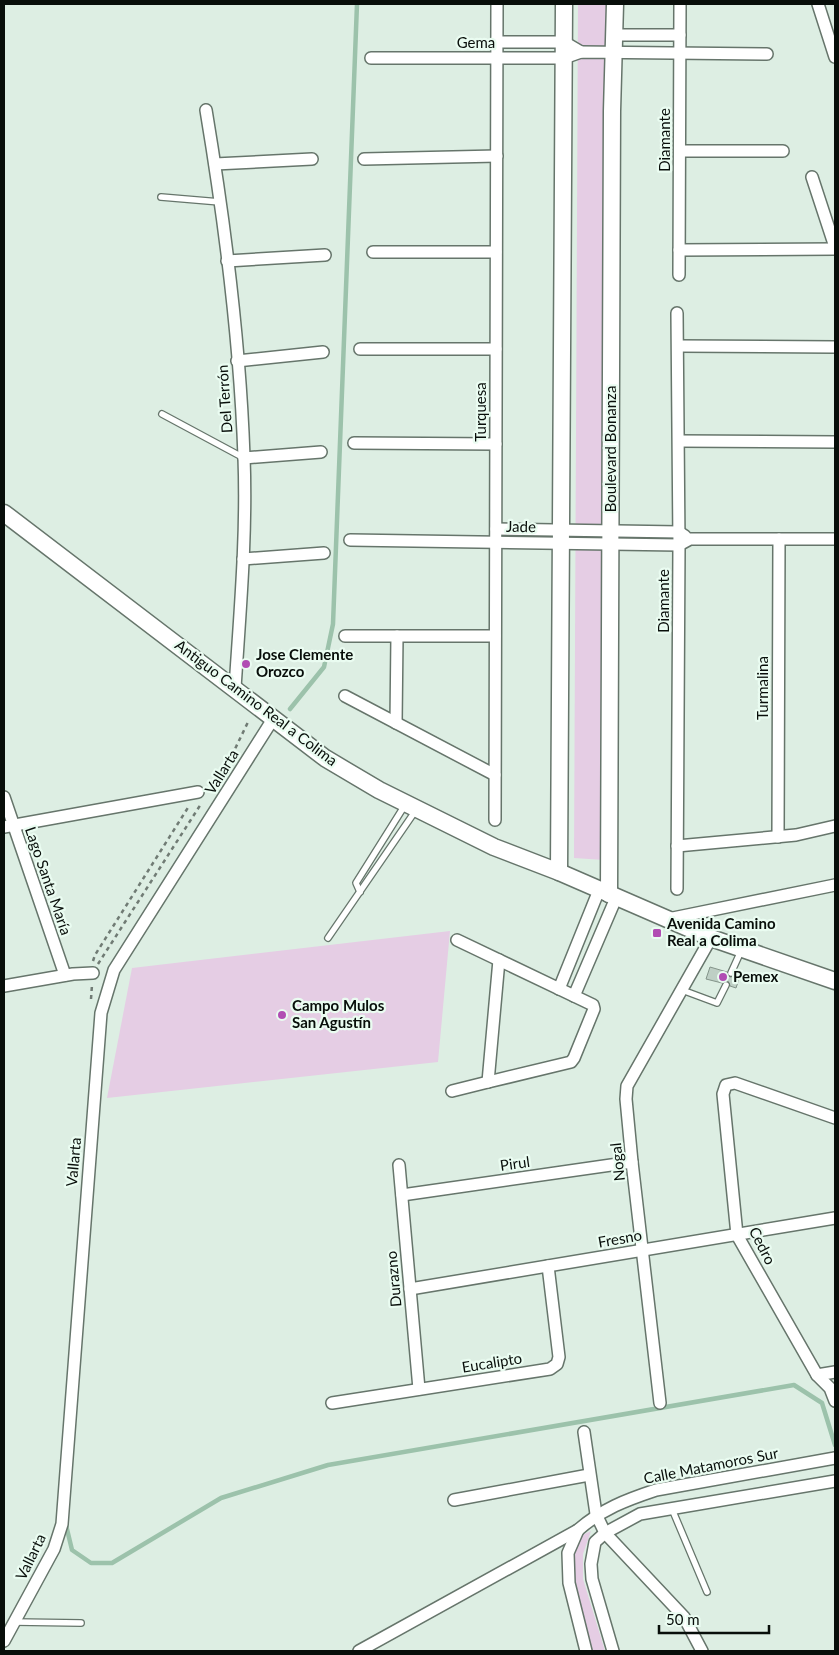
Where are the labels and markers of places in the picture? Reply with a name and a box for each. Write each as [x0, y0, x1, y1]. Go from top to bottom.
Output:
place label: Jose Clemente Orozco [256, 645, 353, 680]
marker: Jose Clemente Orozco [240, 658, 252, 670]
place label: Avenida Camino Real a Colima [666, 914, 776, 949]
marker: Avenida Camino Real a Colima [651, 927, 663, 939]
place label: Pemex [733, 967, 778, 985]
marker: Pemex [717, 971, 729, 983]
place label: Campo Mulos San Agustín [292, 996, 385, 1031]
marker: Campo Mulos San Agustín [276, 1009, 288, 1021]

